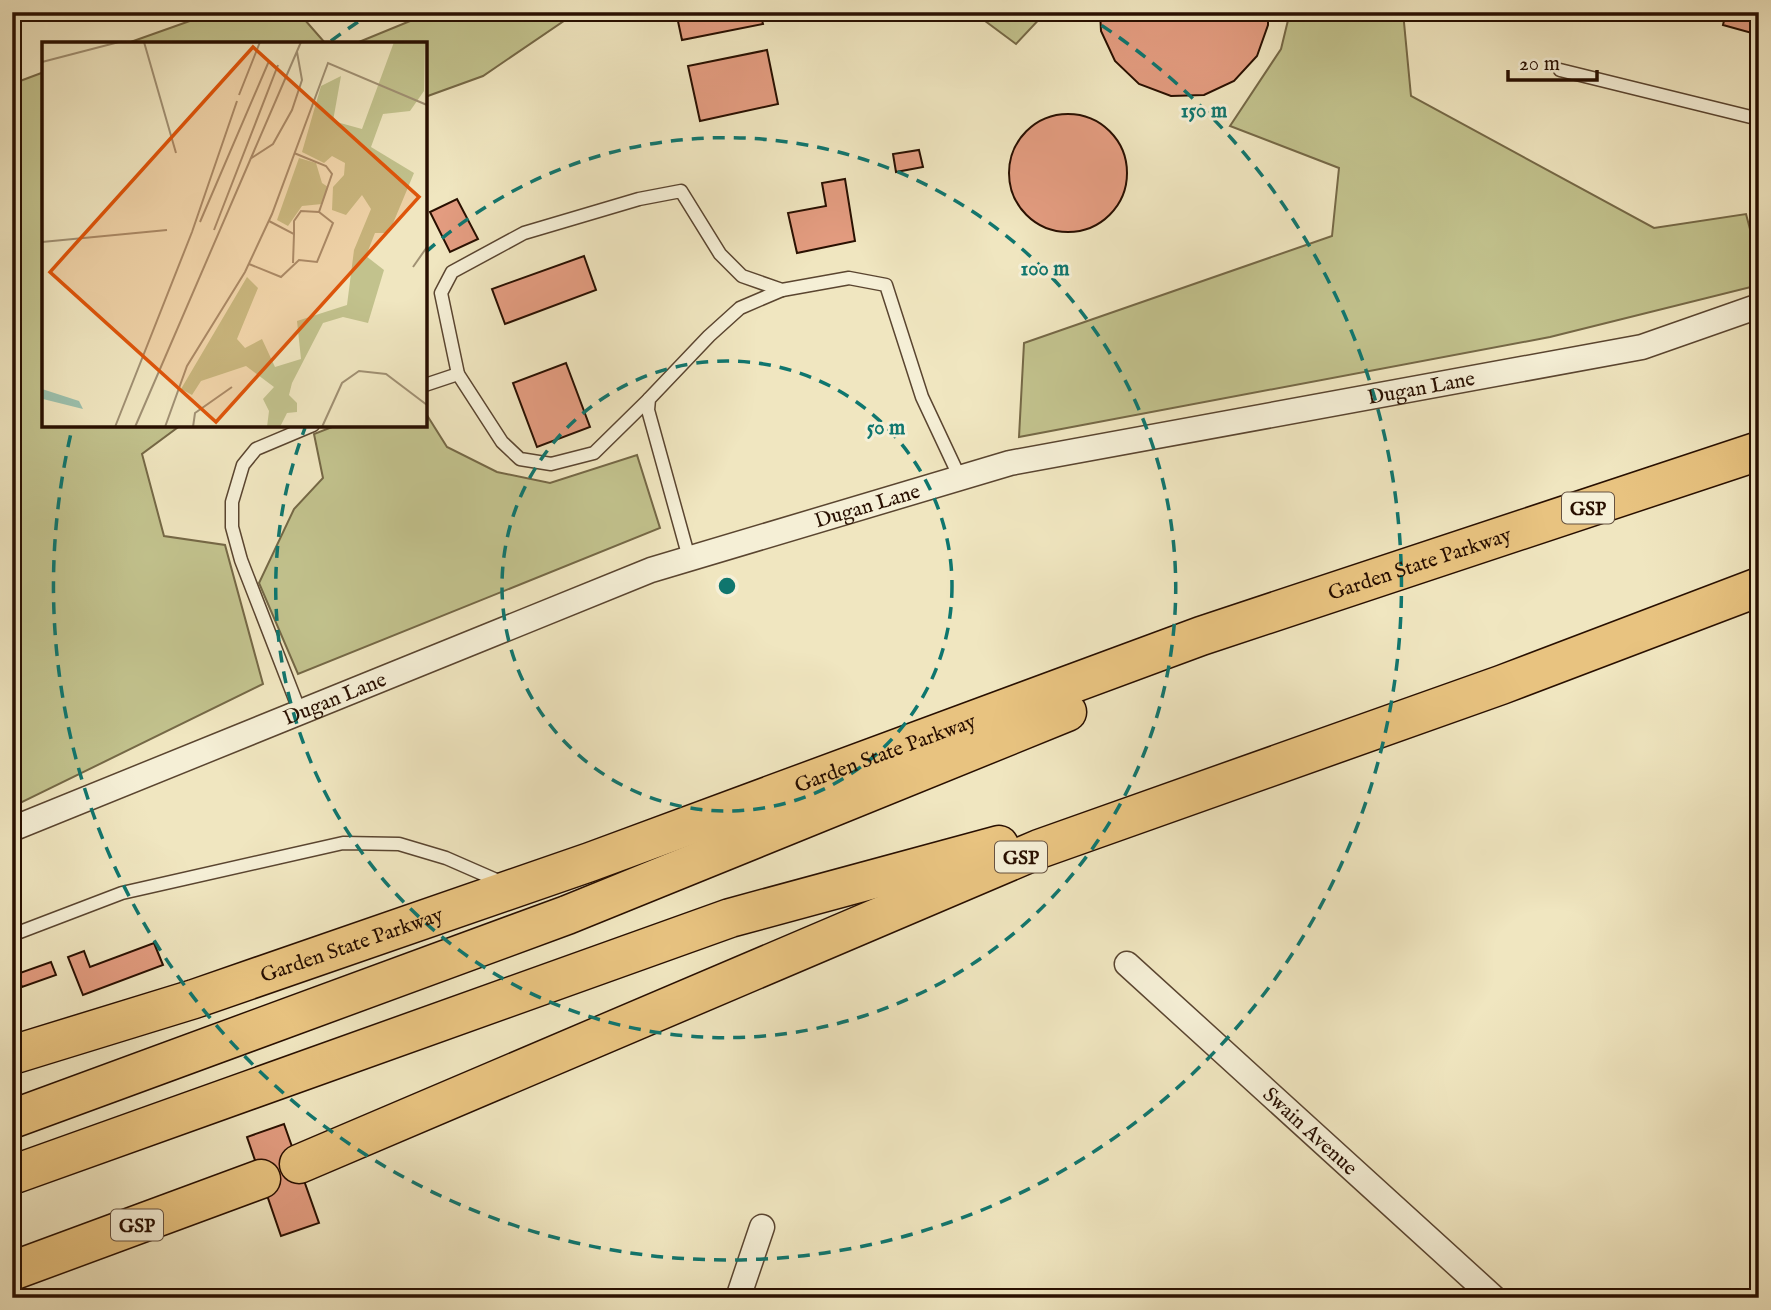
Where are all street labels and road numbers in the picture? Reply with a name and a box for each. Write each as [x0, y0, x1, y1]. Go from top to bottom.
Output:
street label: Dugan Lane [1365, 366, 1478, 412]
street label: Dugan Lane [812, 478, 924, 536]
road number: GSP [1562, 492, 1614, 524]
street label: Garden State Parkway [1325, 522, 1516, 608]
street label: Dugan Lane [280, 667, 391, 733]
street label: Garden State Parkway [791, 708, 981, 800]
road number: GSP [995, 842, 1047, 872]
street label: Garden State Parkway [257, 902, 447, 990]
street label: Swain Avenue [1256, 1082, 1363, 1182]
road number: GSP [111, 1210, 163, 1240]

